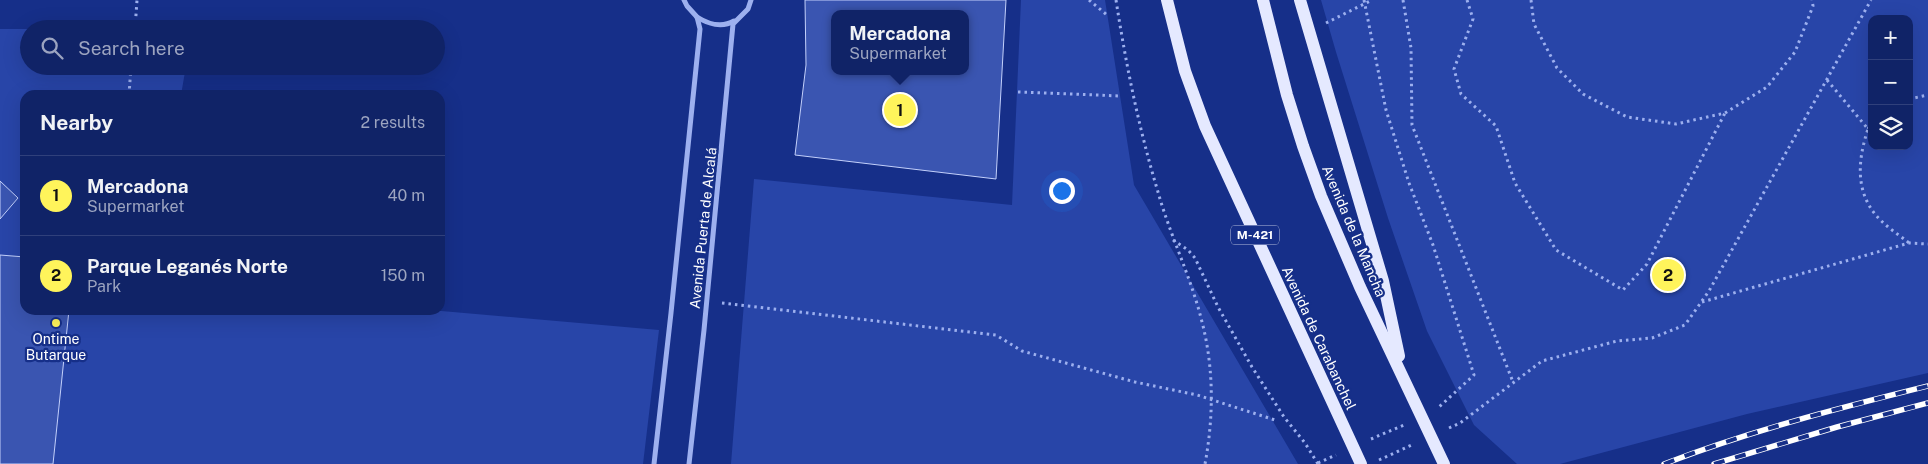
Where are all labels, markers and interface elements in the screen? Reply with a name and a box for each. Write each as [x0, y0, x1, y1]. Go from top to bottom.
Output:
popup [831, 10, 969, 75]
map controls [1868, 15, 1913, 150]
button: + [1868, 15, 1913, 60]
search box [20, 20, 445, 75]
text: Mercadona [849, 22, 951, 44]
icon: search [38, 34, 66, 62]
text: Search here [78, 37, 185, 59]
text: Supermarket [849, 44, 947, 63]
button: − [1868, 60, 1913, 105]
pin: 1 [884, 91, 916, 129]
button: layers [1868, 105, 1913, 150]
text: Nearby [40, 110, 113, 135]
text: 2 results [360, 113, 425, 132]
street label: Avenida Puerta de Alcalá [687, 147, 719, 309]
street label: Avenida de la Mancha [1319, 163, 1389, 299]
text: Mercadona [87, 175, 189, 197]
your location [1049, 178, 1075, 204]
text: 1 [53, 186, 59, 205]
text: 40 m [387, 186, 425, 205]
text: Supermarket [87, 197, 184, 216]
road number: M-421 [1231, 226, 1279, 244]
text: Parque Leganés Norte [87, 255, 288, 277]
pin: 2 [1652, 256, 1684, 294]
street label: Avenida de Carabanchel [1279, 264, 1359, 412]
text: 2 [51, 266, 61, 285]
text: 150 m [381, 266, 425, 285]
text: Park [87, 277, 121, 296]
marker: Ontime Butarque [50, 317, 62, 329]
place label: Ontime Butarque [26, 331, 86, 363]

